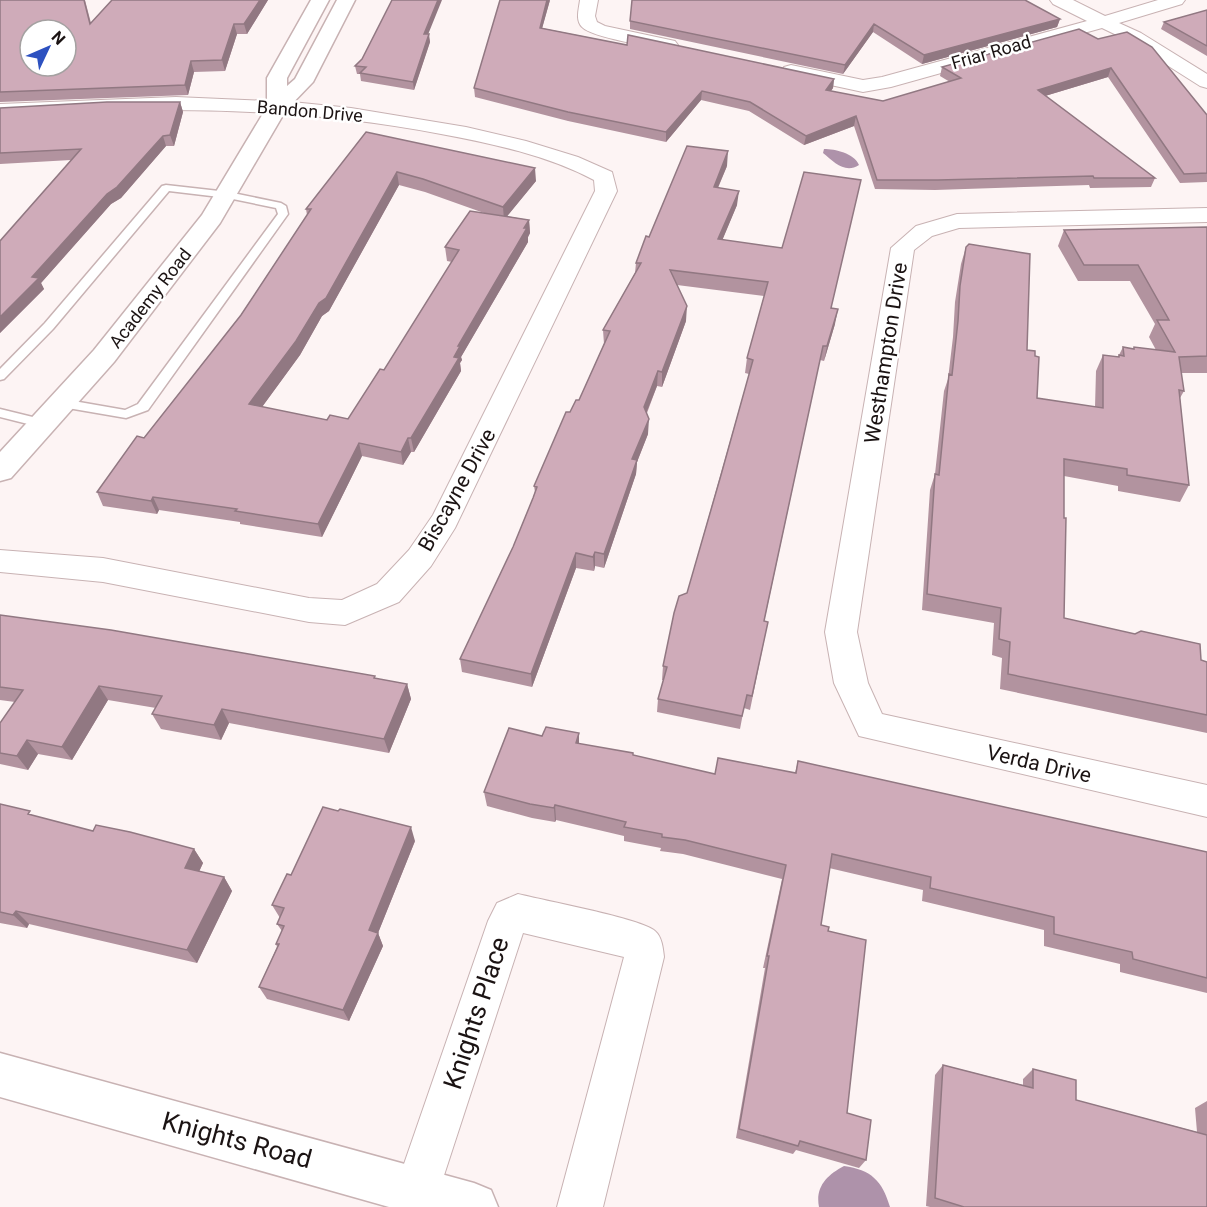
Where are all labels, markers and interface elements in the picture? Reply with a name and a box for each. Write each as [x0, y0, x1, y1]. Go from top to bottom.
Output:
north arrow [18, 18, 78, 78]
text: N [48, 27, 69, 49]
street label: Friar Road [949, 31, 1033, 73]
street label: Bandon Drive [256, 96, 364, 126]
street label: Academy Road [105, 244, 195, 352]
street label: Westhampton Drive [860, 261, 912, 445]
street label: Biscayne Drive [413, 425, 501, 555]
street label: Verda Drive [984, 740, 1094, 788]
street label: Knights Place [437, 933, 515, 1093]
street label: Knights Road [159, 1106, 315, 1174]

